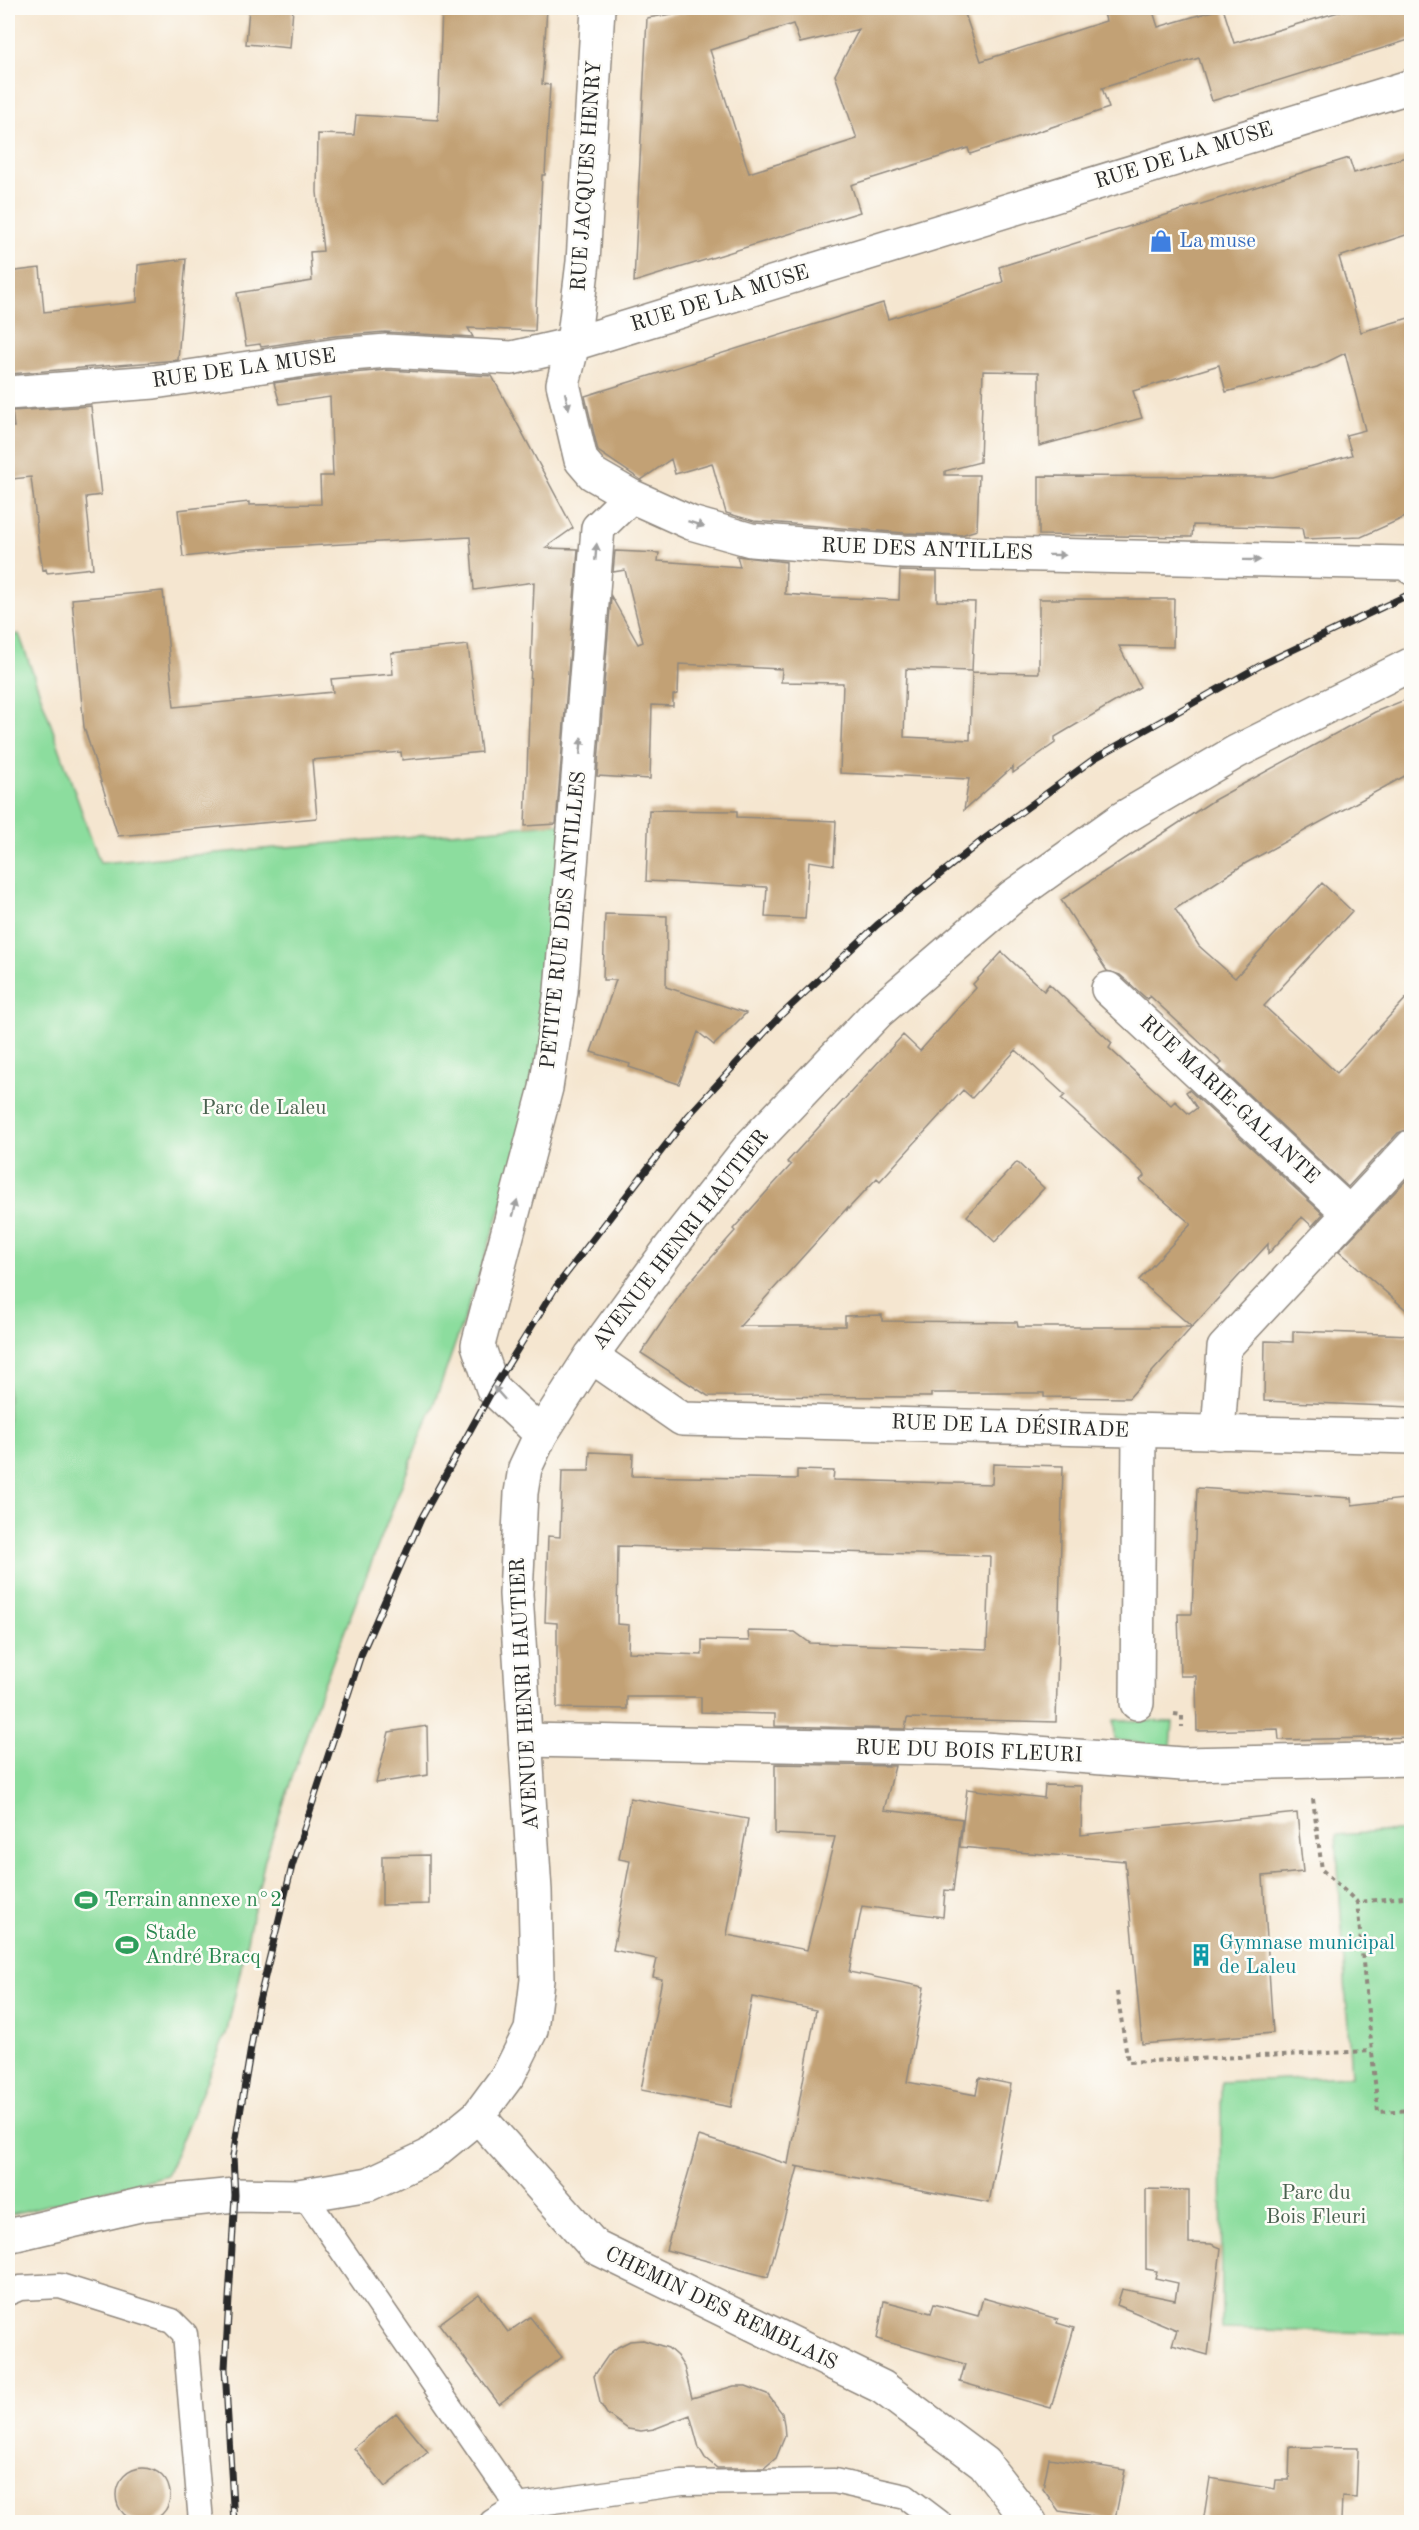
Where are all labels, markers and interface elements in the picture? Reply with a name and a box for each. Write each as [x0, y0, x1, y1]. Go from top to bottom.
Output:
street label: RUE JACQUES HENRY [568, 60, 606, 292]
street label: RUE DE LA MUSE [1092, 119, 1276, 193]
shop icon: La muse [1148, 228, 1174, 254]
place label: La muse [1179, 231, 1256, 252]
street label: RUE DE LA MUSE [628, 262, 812, 336]
street label: RUE DE LA MUSE [151, 346, 337, 392]
one-way arrow [562, 392, 572, 410]
one-way arrow [687, 520, 705, 529]
street label: RUE DES ANTILLES [821, 536, 1033, 564]
one-way arrow [591, 542, 601, 561]
one-way arrow [1047, 550, 1066, 560]
one-way arrow [1242, 555, 1261, 564]
one-way arrow [576, 737, 586, 756]
street label: PETITE RUE DES ANTILLES [538, 770, 590, 1070]
street label: RUE MARIE-GALANTE [1135, 1012, 1323, 1188]
park label: Parc de Laleu [202, 1098, 326, 1119]
street label: AVENUE HENRI HAUTIER [589, 1126, 773, 1354]
one-way arrow [510, 1199, 520, 1217]
one-way arrow [492, 1386, 506, 1401]
street label: RUE DE LA DÉSIRADE [891, 1408, 1129, 1442]
street label: AVENUE HENRI HAUTIER [507, 1557, 543, 1831]
street label: RUE DU BOIS FLEURI [855, 1738, 1083, 1766]
sports icon: Terrain annexe n°2 [73, 1887, 99, 1913]
place label: Terrain annexe n°2 [104, 1890, 282, 1911]
place label: Stade André Bracq [145, 1923, 261, 1968]
sports icon: Stade André Bracq [114, 1932, 140, 1958]
place label: Gymnase municipal de Laleu [1219, 1933, 1395, 1978]
building icon: Gymnase municipal de Laleu [1188, 1942, 1214, 1968]
park label: Parc du Bois Fleuri [1266, 2183, 1366, 2228]
street label: CHEMIN DES REMBLAIS [601, 2243, 841, 2375]

